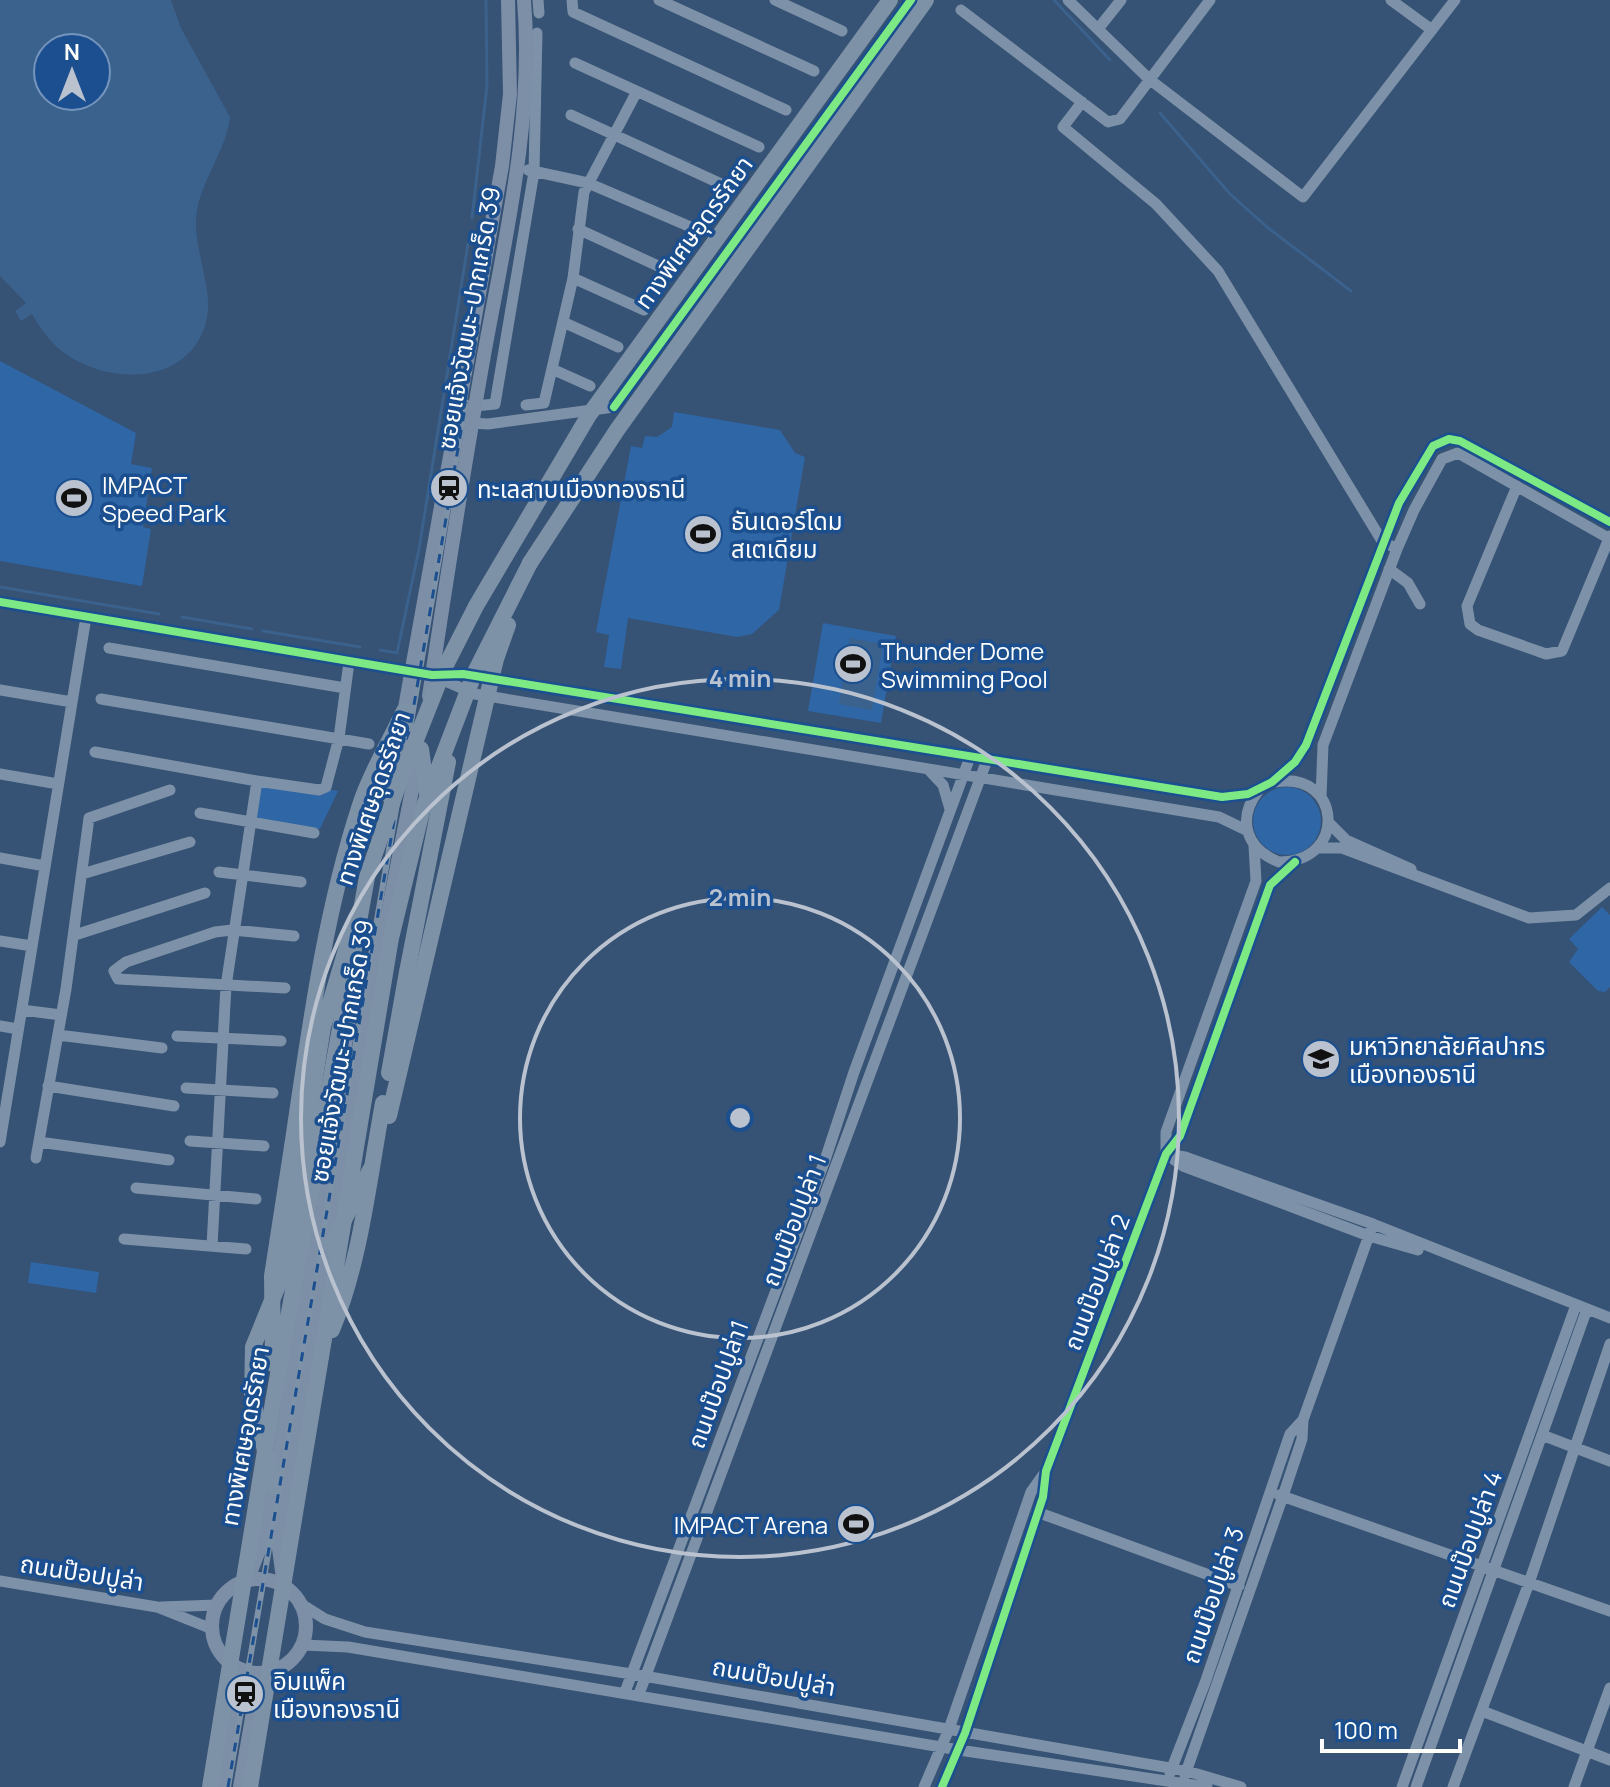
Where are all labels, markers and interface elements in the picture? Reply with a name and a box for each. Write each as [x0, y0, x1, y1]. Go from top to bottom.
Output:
north arrow [32, 32, 112, 112]
text: N [64, 37, 80, 67]
street label: ทางพิเศษอุดรรัถยา [626, 149, 760, 315]
street label: ซอยแจ้งวัฒนะ-ปากเกร็ด 39 [429, 184, 507, 452]
station icon: ทะเลสาบเมืองทองธานี [428, 467, 470, 509]
place label: IMPACT Speed Park [102, 468, 227, 529]
place label: ทะเลสาบเมืองทองธานี [477, 472, 686, 505]
sports icon: IMPACT Speed Park [53, 477, 95, 519]
place label: ธันเดอร์โดม สเตเดียม [731, 504, 843, 565]
sports icon: ธันเดอร์โดม สเตเดียม [682, 513, 724, 555]
place label: Thunder Dome Swimming Pool [881, 634, 1048, 695]
sports icon: Thunder Dome Swimming Pool [832, 643, 874, 685]
text: 4 min [709, 661, 771, 694]
street label: ทางพิเศษอุดรรัถยา [327, 707, 417, 889]
text: 2 min [709, 880, 771, 913]
street label: ซอยแจ้งวัฒนะ-ปากเกร็ด 39 [302, 917, 380, 1185]
place label: มหาวิทยาลัยศิลปากร เมืองทองธานี [1349, 1029, 1545, 1090]
school or university icon: มหาวิทยาลัยศิลปากร เมืองทองธานี [1300, 1038, 1342, 1080]
centre of rings [726, 1104, 754, 1132]
street label: ถนนป๊อปปูล่า 1 [753, 1149, 833, 1291]
street label: ถนนป๊อปปูล่า 2 [1055, 1209, 1137, 1355]
street label: ถนนป๊อปปูล่า1 [679, 1315, 755, 1453]
street label: ทางพิเศษอุดรรัถยา [212, 1344, 276, 1528]
street label: ถนนป๊อปปูล่า 4 [1429, 1466, 1509, 1612]
sports icon: IMPACT Arena [835, 1503, 877, 1545]
place label: IMPACT Arena [674, 1508, 828, 1541]
street label: ถนนป๊อปปูล่า 3 [1173, 1522, 1251, 1668]
street label: ถนนป๊อปปูล่า [18, 1546, 146, 1598]
street label: ถนนป๊อปปูล่า [710, 1649, 838, 1703]
place label: อิมแพ็ค เมืองทองธานี [273, 1664, 400, 1725]
station icon: อิมแพ็ค เมืองทองธานี [224, 1673, 266, 1715]
scale bar [1322, 1703, 1460, 1753]
text: 100 m [1334, 1713, 1398, 1746]

